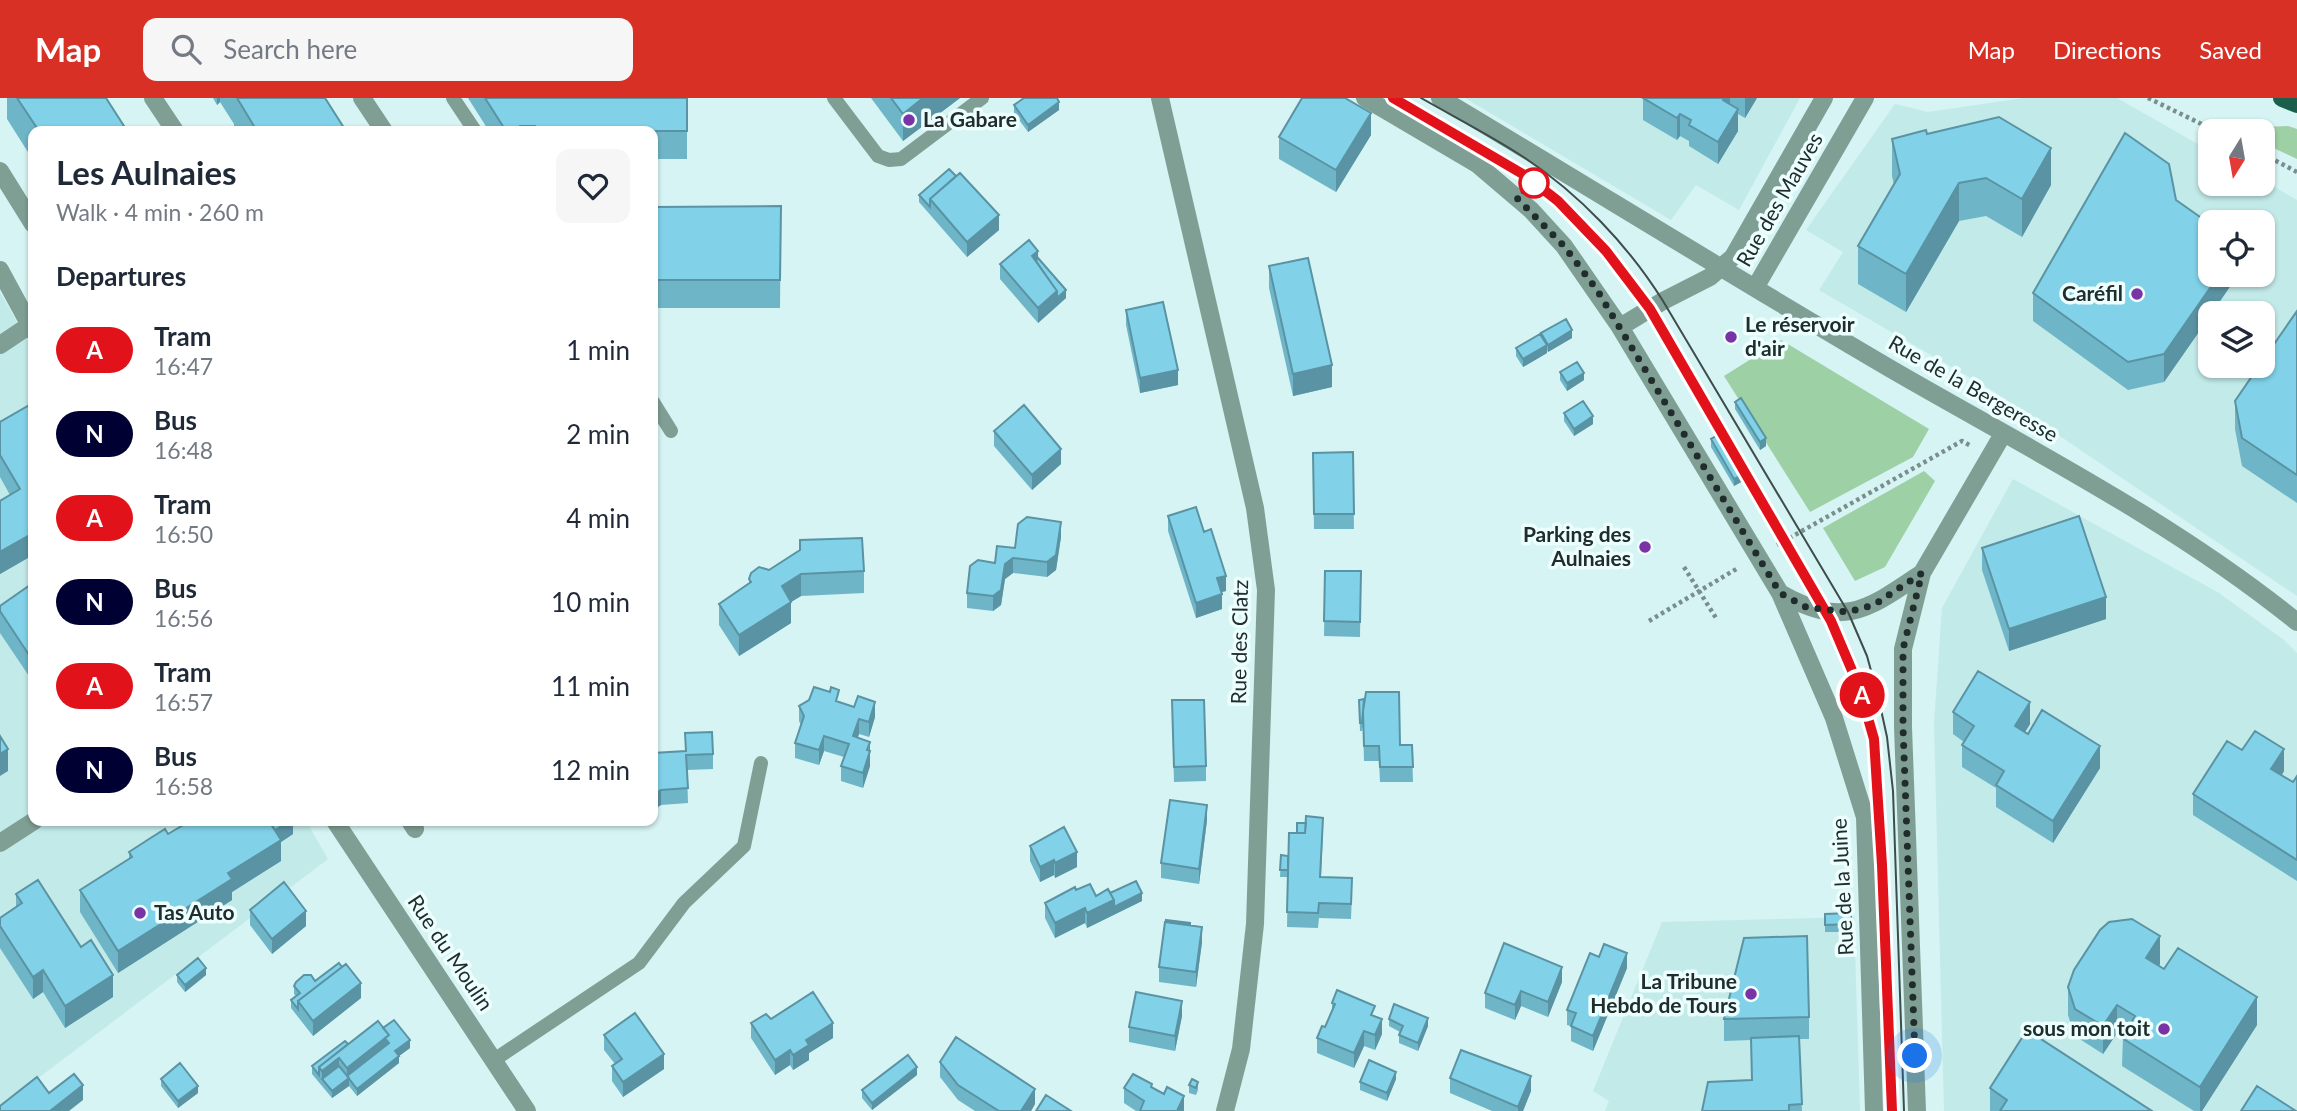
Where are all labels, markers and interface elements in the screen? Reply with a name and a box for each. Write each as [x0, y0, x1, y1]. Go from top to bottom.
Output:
search box [143, 18, 633, 81]
text: Map [35, 29, 101, 69]
icon: search [167, 30, 205, 68]
text: Search here [223, 33, 357, 65]
text: Map [1968, 35, 2015, 64]
text: Directions [2053, 35, 2161, 64]
text: Saved [2199, 35, 2262, 64]
place label: La Gabare [923, 106, 1017, 131]
marker: La Gabare [901, 112, 917, 128]
north arrow [2198, 119, 2275, 196]
map controls [2198, 119, 2275, 378]
street label: Rue des Mauves [1730, 128, 1827, 271]
button: heart [556, 149, 630, 223]
text: Les Aulnaies [56, 152, 237, 192]
unlabelled marker [1519, 168, 1549, 198]
text: Walk · 4 min · 260 m [56, 198, 264, 226]
button: locate [2198, 210, 2275, 287]
text: Departures [56, 260, 186, 292]
place label: Caréfil [2062, 280, 2123, 305]
marker: Caréfil [2129, 286, 2145, 302]
button: layers [2198, 301, 2275, 378]
place label: Le réservoir d'air [1745, 311, 1855, 360]
text: Tram [154, 320, 211, 352]
marker: Le réservoir d'air [1723, 329, 1739, 345]
street label: Rue de la Bergeresse [1885, 329, 2063, 446]
text: 1 min [566, 334, 630, 366]
text: A [86, 335, 103, 364]
text: 16:47 [154, 352, 213, 380]
text: Bus [154, 404, 197, 436]
text: 2 min [566, 418, 630, 450]
text: N [85, 419, 104, 448]
text: 16:48 [154, 436, 213, 464]
text: Tram [154, 488, 211, 520]
text: 4 min [566, 502, 630, 534]
text: A [86, 503, 103, 532]
text: 16:50 [154, 520, 213, 548]
place label: Parking des Aulnaies [1523, 521, 1631, 570]
marker: Parking des Aulnaies [1637, 539, 1653, 555]
text: Bus [154, 572, 197, 604]
street label: Rue des Clatz [1225, 579, 1252, 704]
text: 10 min [551, 586, 630, 618]
text: N [85, 587, 104, 616]
text: 16:56 [154, 604, 213, 632]
text: Tram [154, 656, 211, 688]
text: 11 min [551, 670, 630, 702]
text: A [86, 671, 103, 700]
line badge: A [1839, 672, 1885, 718]
text: A [1854, 680, 1870, 709]
text: 16:57 [154, 688, 213, 716]
text: Bus [154, 740, 197, 772]
text: 12 min [551, 754, 630, 786]
text: N [85, 755, 104, 784]
text: 16:58 [154, 772, 213, 800]
street label: Rue de la Juine [1825, 818, 1858, 956]
street label: Rue du Moulin [403, 890, 499, 1015]
place label: Tas Auto [154, 899, 235, 924]
marker: Tas Auto [132, 905, 148, 921]
place label: La Tribune Hebdo de Tours [1590, 968, 1737, 1017]
marker: La Tribune Hebdo de Tours [1743, 986, 1759, 1002]
place label: sous mon toit [2023, 1015, 2150, 1040]
marker: sous mon toit [2156, 1021, 2172, 1037]
your location [1897, 1038, 1932, 1073]

